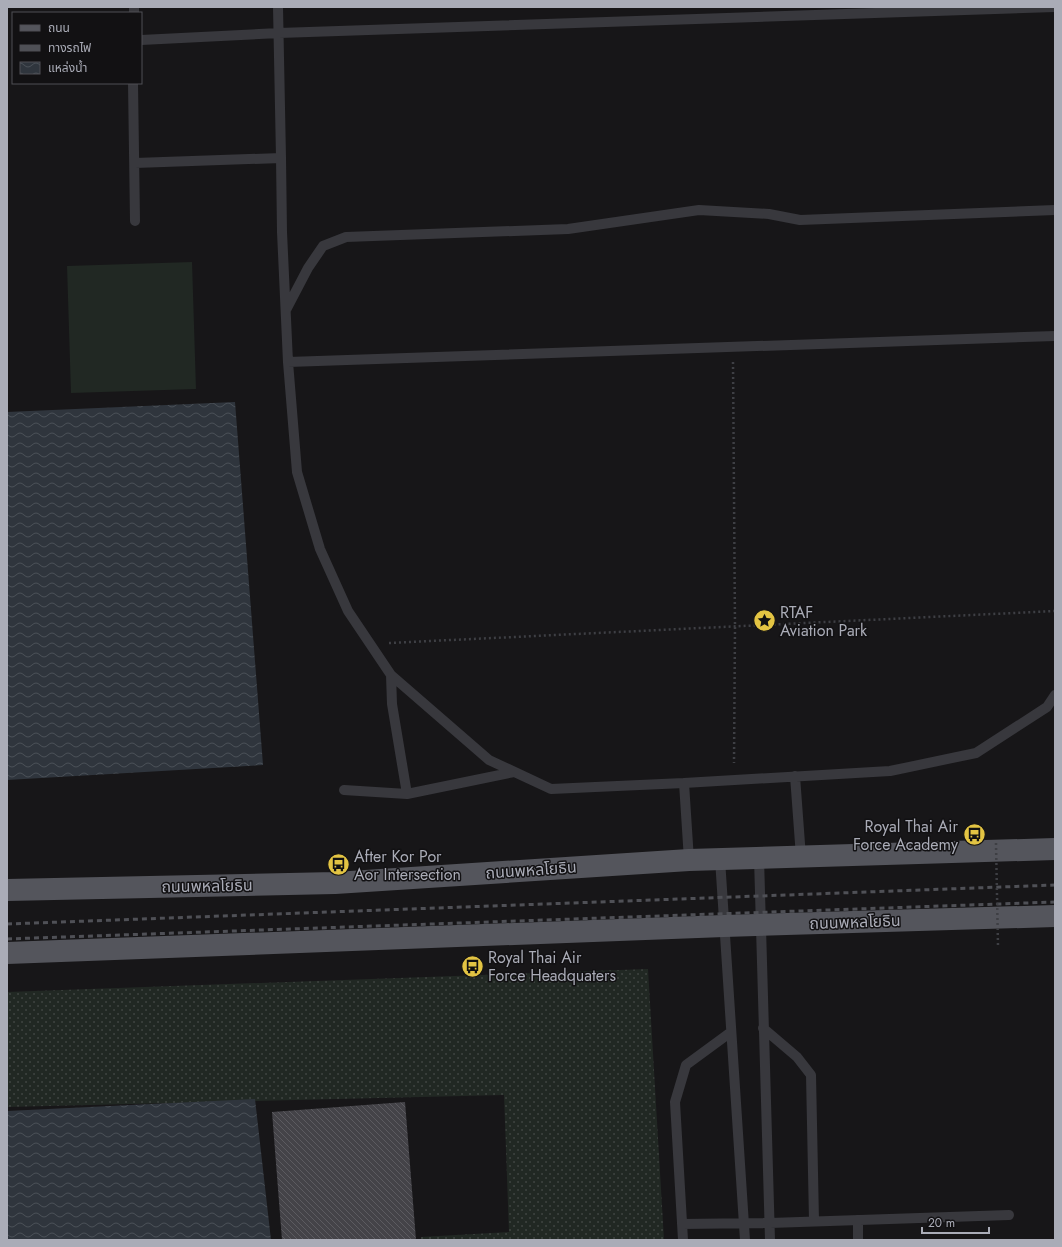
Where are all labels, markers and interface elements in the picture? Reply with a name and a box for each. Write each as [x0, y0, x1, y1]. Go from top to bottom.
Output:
legend [12, 12, 142, 84]
text: ถนน [48, 19, 70, 37]
text: ทางรถไฟ [48, 39, 91, 57]
text: แหล่งน้ำ [48, 59, 87, 77]
place label: RTAF Aviation Park [780, 601, 868, 642]
place icon: RTAF Aviation Park [751, 608, 777, 634]
place label: Royal Thai Air Force Academy [853, 815, 959, 856]
bus stop icon: Royal Thai Air Force Academy [961, 822, 987, 848]
place label: After Kor Por Aor Intersection [354, 845, 461, 886]
bus stop icon: After Kor Por Aor Intersection [325, 852, 351, 878]
street label: ถนนพหลโยธิน [485, 855, 577, 885]
street label: ถนนพหลโยธิน [161, 874, 253, 898]
street label: ถนนพหลโยธิน [809, 909, 901, 935]
place label: Royal Thai Air Force Headquaters [488, 946, 616, 987]
bus stop icon: Royal Thai Air Force Headquaters [459, 953, 485, 979]
scale bar [922, 1209, 989, 1235]
text: 20 m [928, 1214, 955, 1232]

